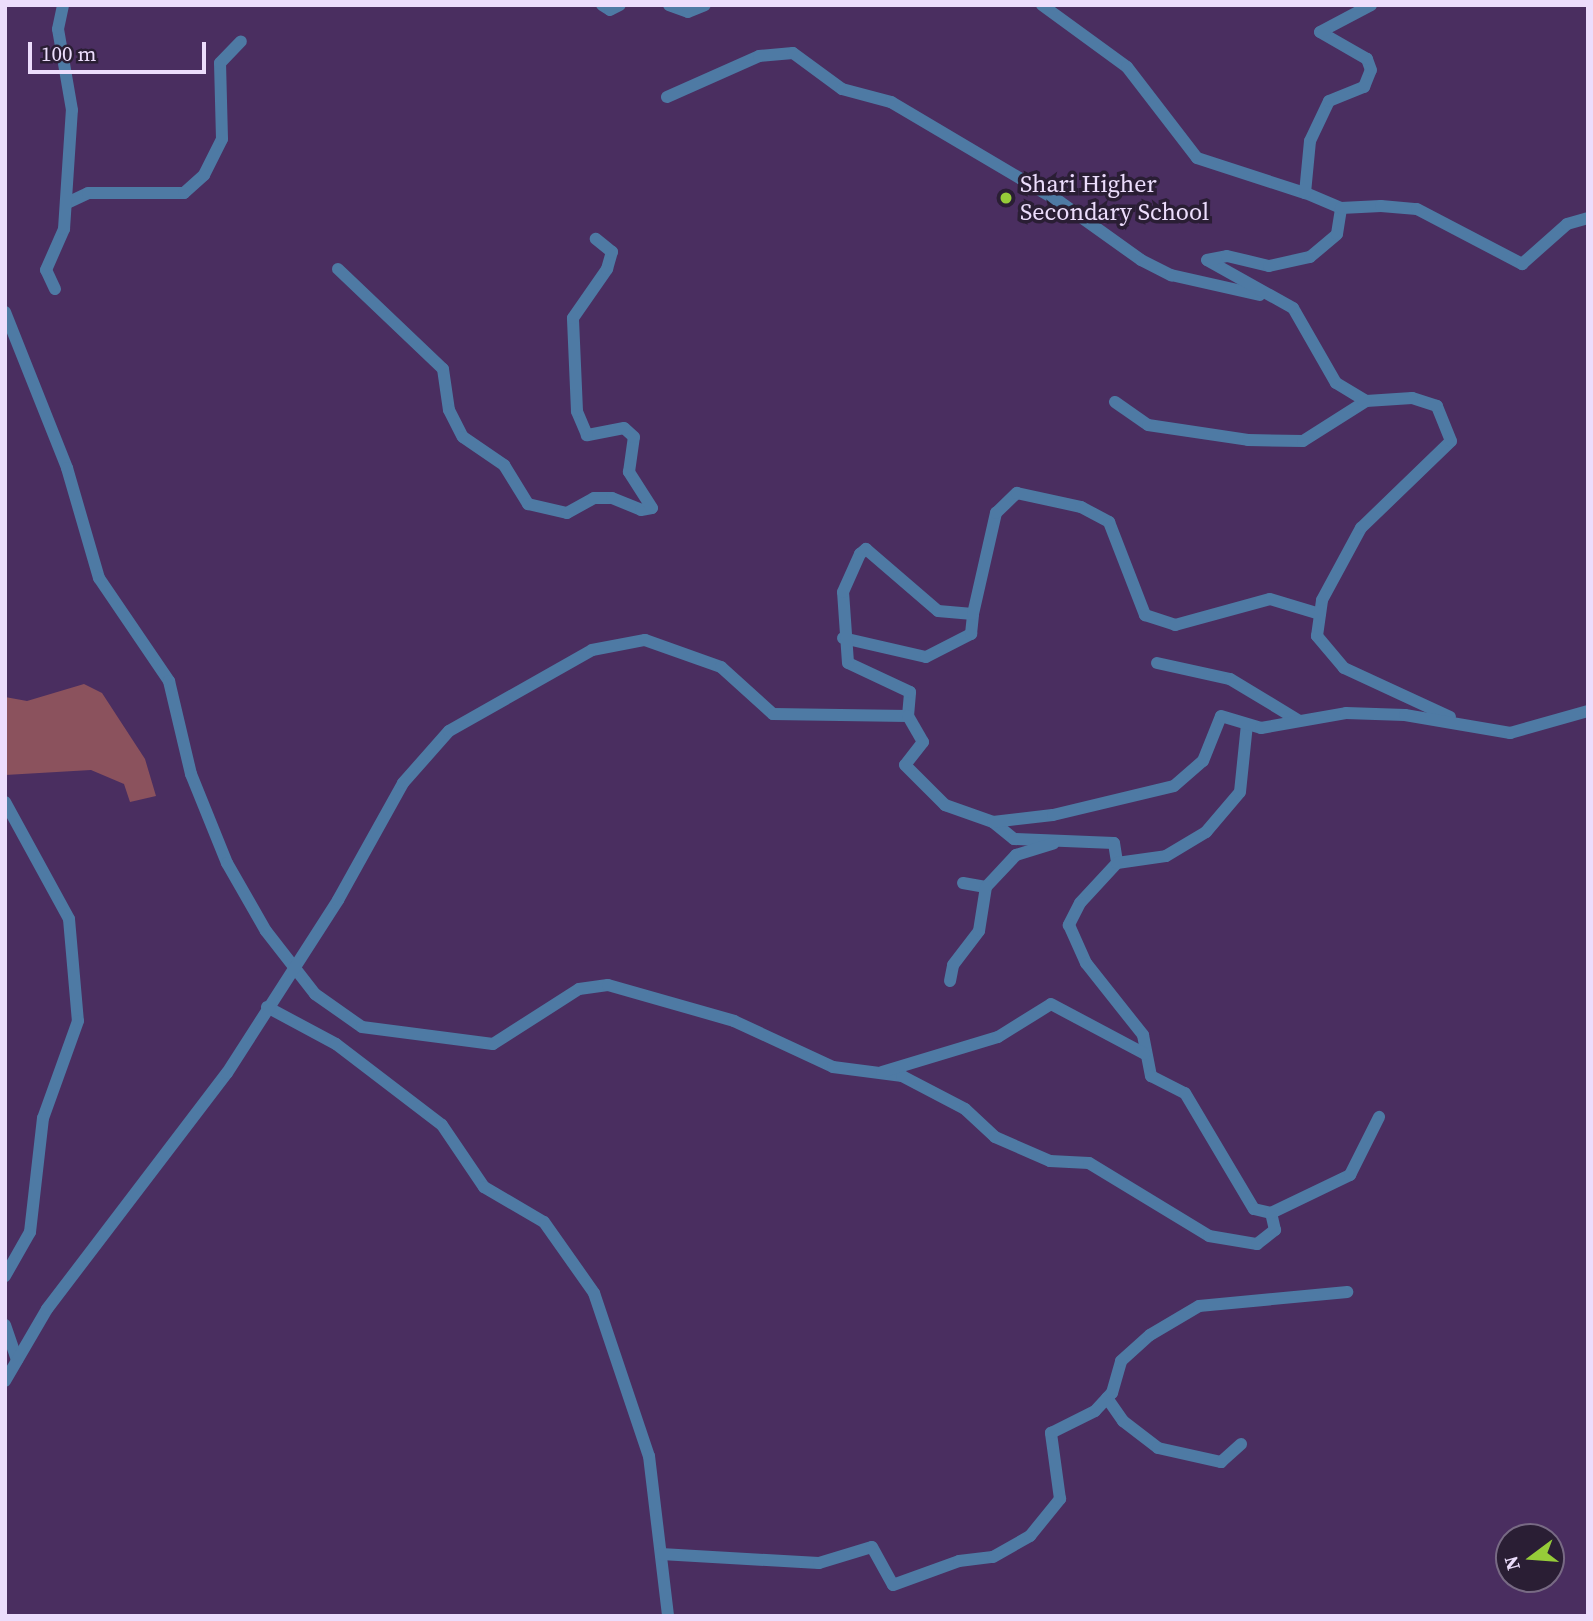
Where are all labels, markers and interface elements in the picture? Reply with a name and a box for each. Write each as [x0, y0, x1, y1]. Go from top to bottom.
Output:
scale bar [32, 28, 210, 72]
text: 100 m [41, 39, 96, 68]
place label: Shari Higher Secondary School [1020, 170, 1209, 226]
marker: Shari Higher Secondary School [998, 190, 1014, 206]
north arrow [1495, 1523, 1565, 1593]
text: N [1497, 1553, 1526, 1573]

